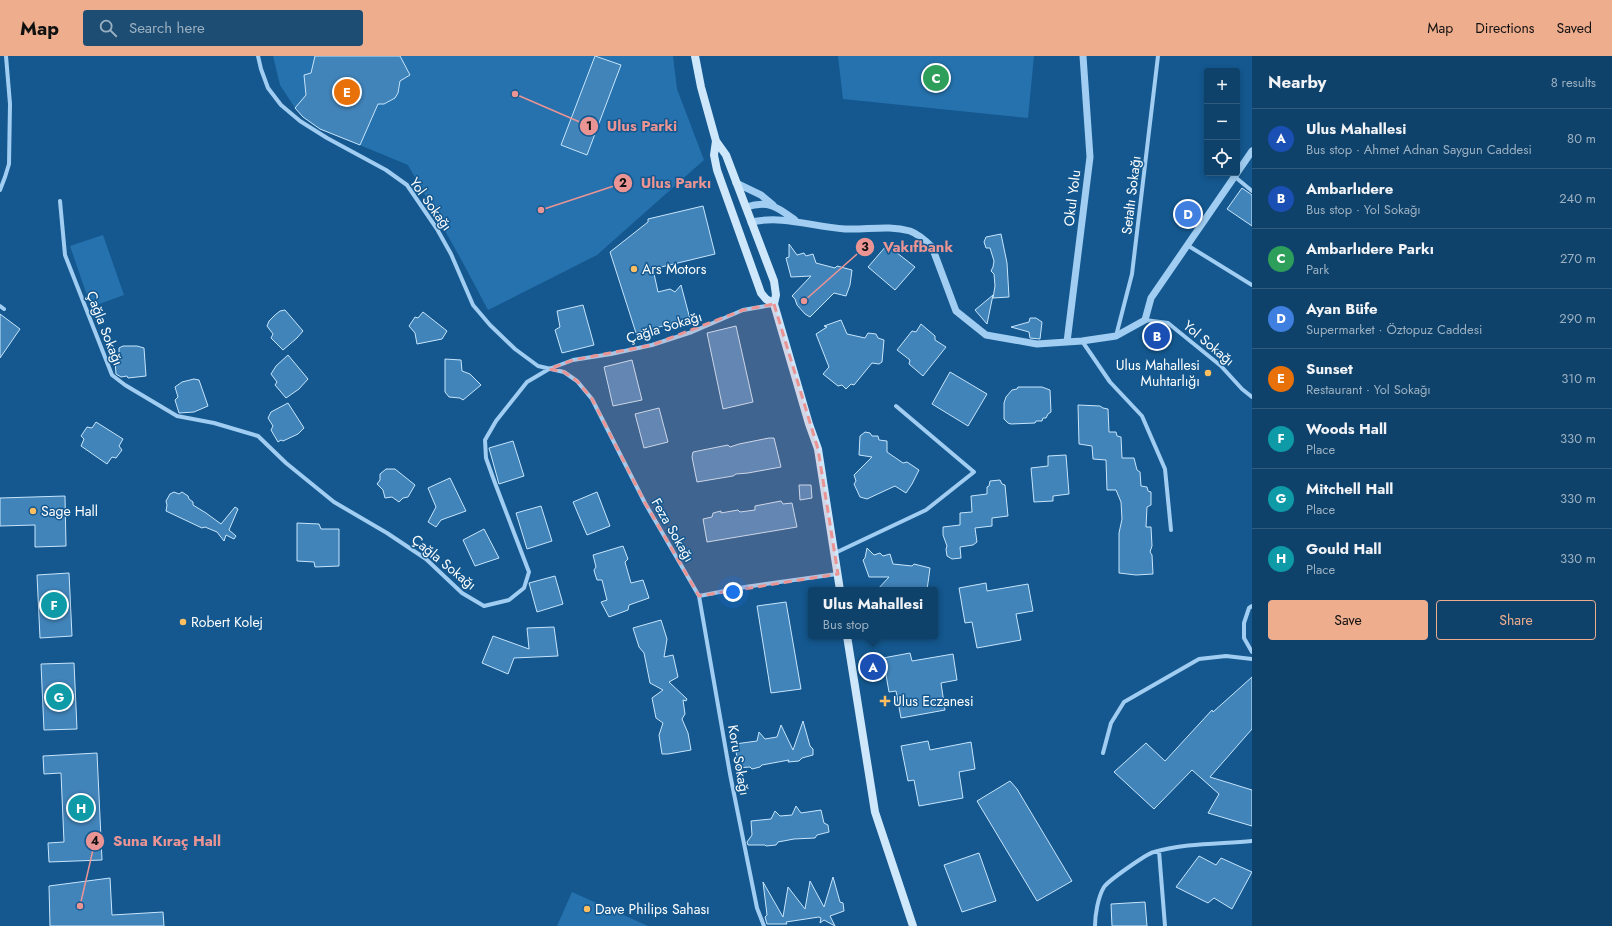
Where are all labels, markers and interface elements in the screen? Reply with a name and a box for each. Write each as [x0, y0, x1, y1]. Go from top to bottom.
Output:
search box [83, 10, 363, 46]
text: Map [20, 15, 59, 42]
icon: search [97, 17, 119, 39]
text: Search here [129, 17, 205, 39]
text: Map [1427, 18, 1453, 38]
text: Directions [1475, 18, 1535, 38]
text: Saved [1557, 18, 1592, 38]
pin: C [923, 63, 949, 93]
map controls [1204, 68, 1240, 176]
button: + [1204, 68, 1240, 104]
text: Nearby [1268, 70, 1326, 94]
text: 8 results [1551, 73, 1596, 92]
pin: E [334, 77, 360, 107]
button: − [1204, 104, 1240, 140]
callout: Ulus Parki [579, 112, 685, 139]
text: Ulus Parki [607, 115, 677, 137]
text: 1 [586, 117, 592, 135]
text: Ulus Mahallesi [1306, 118, 1406, 140]
text: A [1276, 129, 1286, 148]
text: 80 m [1567, 129, 1596, 148]
button: locate [1204, 140, 1240, 176]
text: Bus stop · Ahmet Adnan Saygun Caddesi [1306, 140, 1532, 159]
street label: Setaltı Sokağı [1116, 154, 1146, 236]
street label: Okul Yolu [1059, 169, 1085, 227]
callout: Ulus Parkı [613, 170, 719, 197]
text: Ulus Parkı [641, 172, 711, 194]
street label: Yol Sokağı [405, 173, 457, 235]
text: 2 [619, 174, 627, 192]
text: Ambarlıdere [1306, 178, 1393, 200]
text: B [1277, 189, 1285, 208]
text: 240 m [1559, 189, 1596, 208]
pin: D [1175, 199, 1201, 229]
text: Bus stop · Yol Sokağı [1306, 200, 1421, 219]
callout: Vakıfbank [855, 233, 961, 260]
text: Vakıfbank [882, 236, 953, 258]
text: 3 [861, 238, 869, 256]
text: Ambarlıdere Parkı [1306, 238, 1434, 260]
text: C [1276, 249, 1286, 268]
text: 270 m [1560, 249, 1596, 268]
place label: Ars Motors [642, 259, 707, 279]
text: Park [1306, 260, 1329, 279]
marker: Ars Motors [629, 264, 639, 274]
street label: Çağla Sokağı [82, 288, 128, 368]
text: Ayan Büfe [1306, 298, 1378, 320]
street label: Çağla Sokağı [624, 306, 704, 348]
text: D [1276, 309, 1286, 328]
text: 290 m [1559, 309, 1596, 328]
street label: Yol Sokağı [1179, 316, 1239, 370]
text: Supermarket · Öztopuz Caddesi [1306, 320, 1482, 339]
pin: B [1144, 321, 1170, 351]
place label: Ulus Mahallesi Muhtarlığı [1116, 355, 1200, 391]
text: Sunset [1306, 358, 1353, 380]
marker: Ulus Mahallesi Muhtarlığı [1203, 368, 1213, 378]
text: E [1277, 369, 1285, 388]
text: 310 m [1561, 369, 1596, 388]
text: Restaurant · Yol Sokağı [1306, 380, 1431, 399]
text: Woods Hall [1306, 418, 1387, 440]
text: F [1277, 429, 1285, 448]
text: 330 m [1560, 429, 1596, 448]
text: Place [1306, 440, 1335, 459]
text: Mitchell Hall [1306, 478, 1393, 500]
text: G [1276, 489, 1286, 508]
text: 330 m [1560, 489, 1596, 508]
street label: Feza Sokağı [647, 494, 699, 566]
text: Place [1306, 500, 1335, 519]
place label: Sage Hall [41, 501, 98, 521]
marker: Sage Hall [28, 506, 38, 516]
street label: Çağla Sokağı [407, 530, 481, 594]
text: Gould Hall [1306, 538, 1381, 560]
text: H [1276, 549, 1286, 568]
text: 330 m [1560, 549, 1596, 568]
text: Place [1306, 560, 1335, 579]
your location [723, 582, 743, 602]
popup [808, 587, 938, 639]
pin: F [41, 590, 67, 620]
text: Ulus Mahallesi [823, 593, 923, 615]
button: Save [1268, 600, 1428, 640]
button: Share [1436, 600, 1596, 640]
place label: Robert Kolej [191, 612, 263, 632]
text: Bus stop [823, 615, 869, 634]
marker: Robert Kolej [178, 617, 188, 627]
pin: A [860, 652, 886, 682]
pin: G [46, 682, 72, 712]
place label: Ulus Eczanesi [893, 691, 974, 711]
marker: Ulus Eczanesi [880, 696, 890, 706]
street label: Koru Sokağı [723, 723, 755, 797]
pin: H [68, 793, 94, 823]
callout: Suna Kıraç Hall [85, 828, 229, 855]
text: Suna Kıraç Hall [113, 830, 221, 852]
text: 4 [91, 832, 99, 850]
place label: Dave Philips Sahası [595, 899, 710, 919]
marker: Dave Philips Sahası [582, 904, 592, 914]

